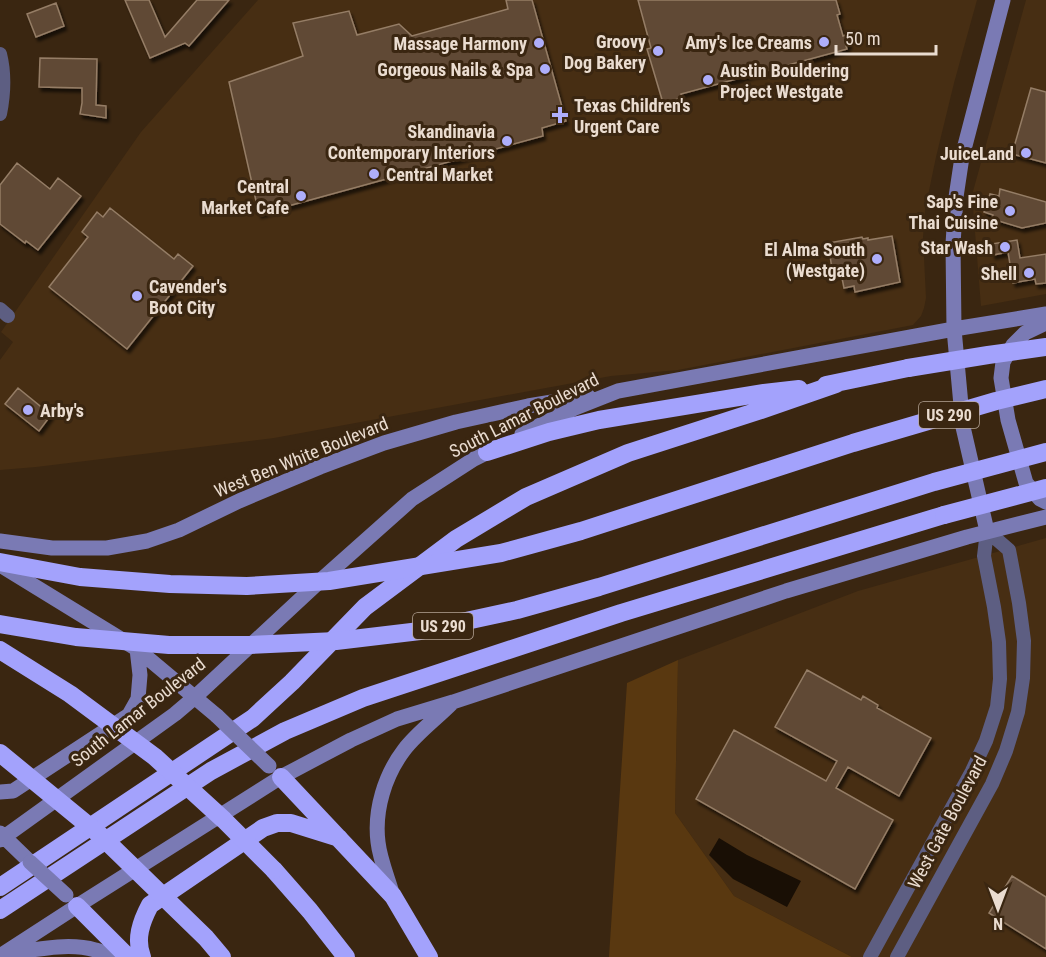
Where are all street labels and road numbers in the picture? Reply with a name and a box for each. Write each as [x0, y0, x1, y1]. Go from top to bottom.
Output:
street label: South Lamar Boulevard [446, 368, 602, 462]
road number: US 290 [919, 402, 979, 428]
street label: West Ben White Boulevard [211, 413, 391, 501]
road number: US 290 [413, 613, 473, 639]
street label: South Lamar Boulevard [67, 653, 209, 771]
street label: West Gate Boulevard [903, 752, 991, 892]

